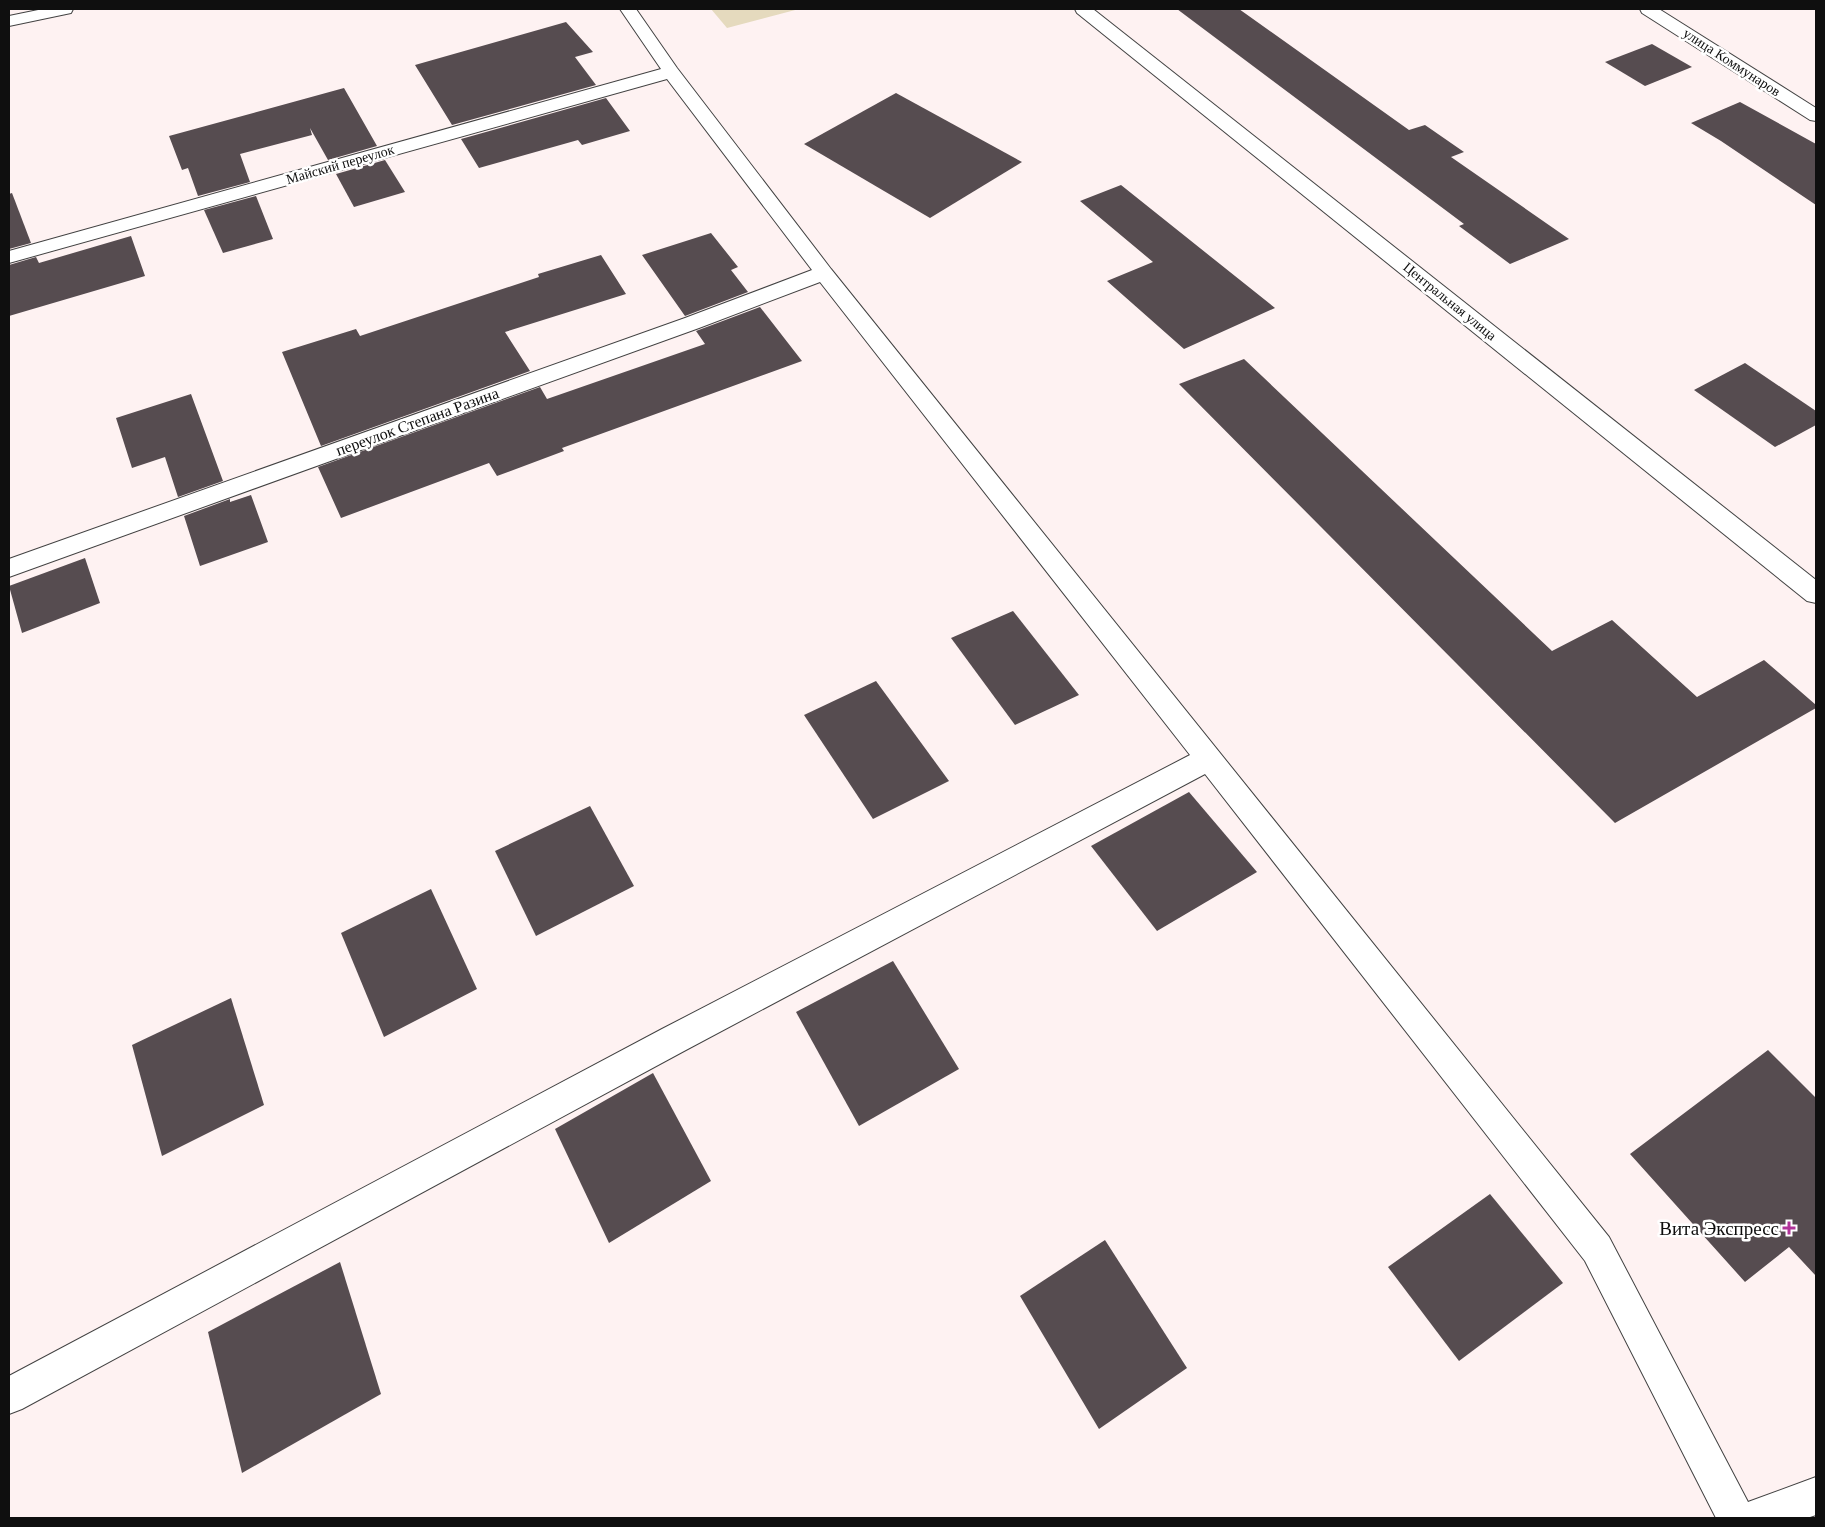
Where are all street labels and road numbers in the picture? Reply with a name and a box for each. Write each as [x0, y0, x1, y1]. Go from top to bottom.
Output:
street label: улица Коммунаров [1680, 25, 1783, 100]
street label: Майский переулок [285, 142, 396, 187]
street label: Центральная улица [1400, 259, 1500, 344]
street label: переулок Степана Разина [334, 384, 501, 460]

